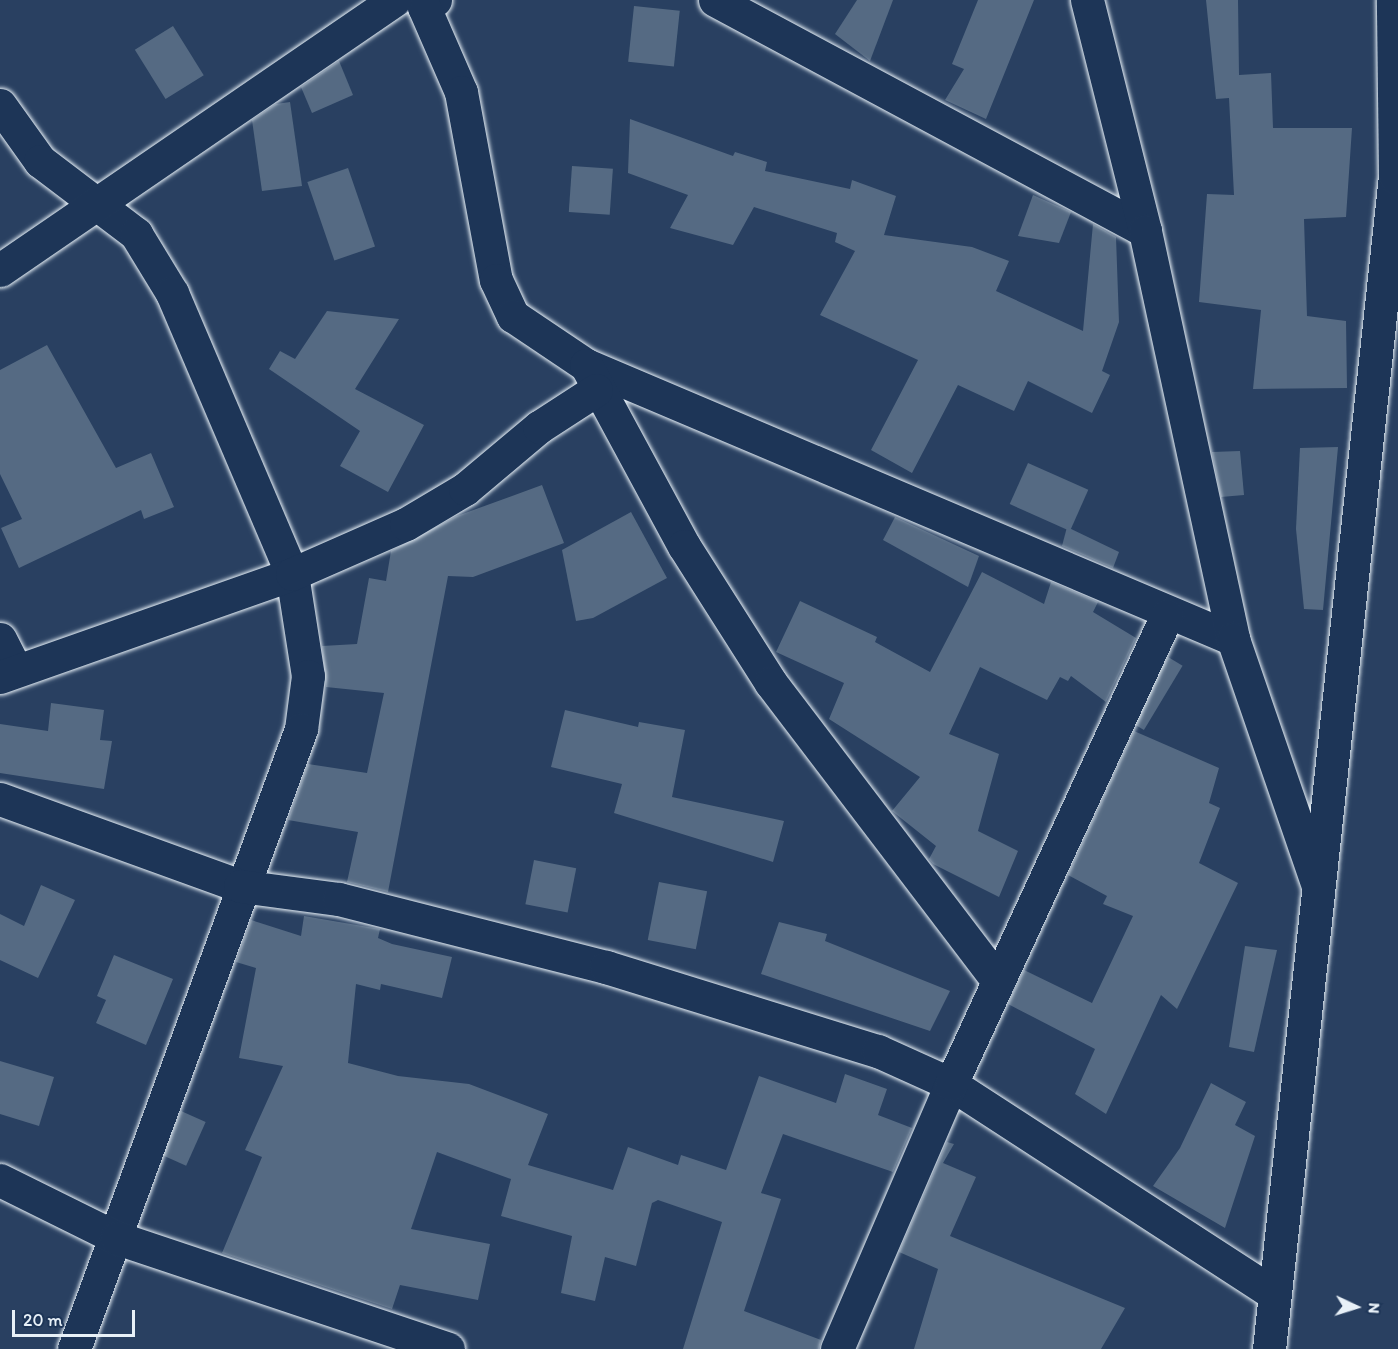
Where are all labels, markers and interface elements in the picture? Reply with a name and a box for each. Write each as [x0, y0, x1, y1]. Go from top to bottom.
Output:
north arrow [1326, 1277, 1386, 1337]
scale bar [15, 1298, 138, 1336]
text: N [1365, 1302, 1384, 1314]
text: 20 m [23, 1309, 63, 1331]

